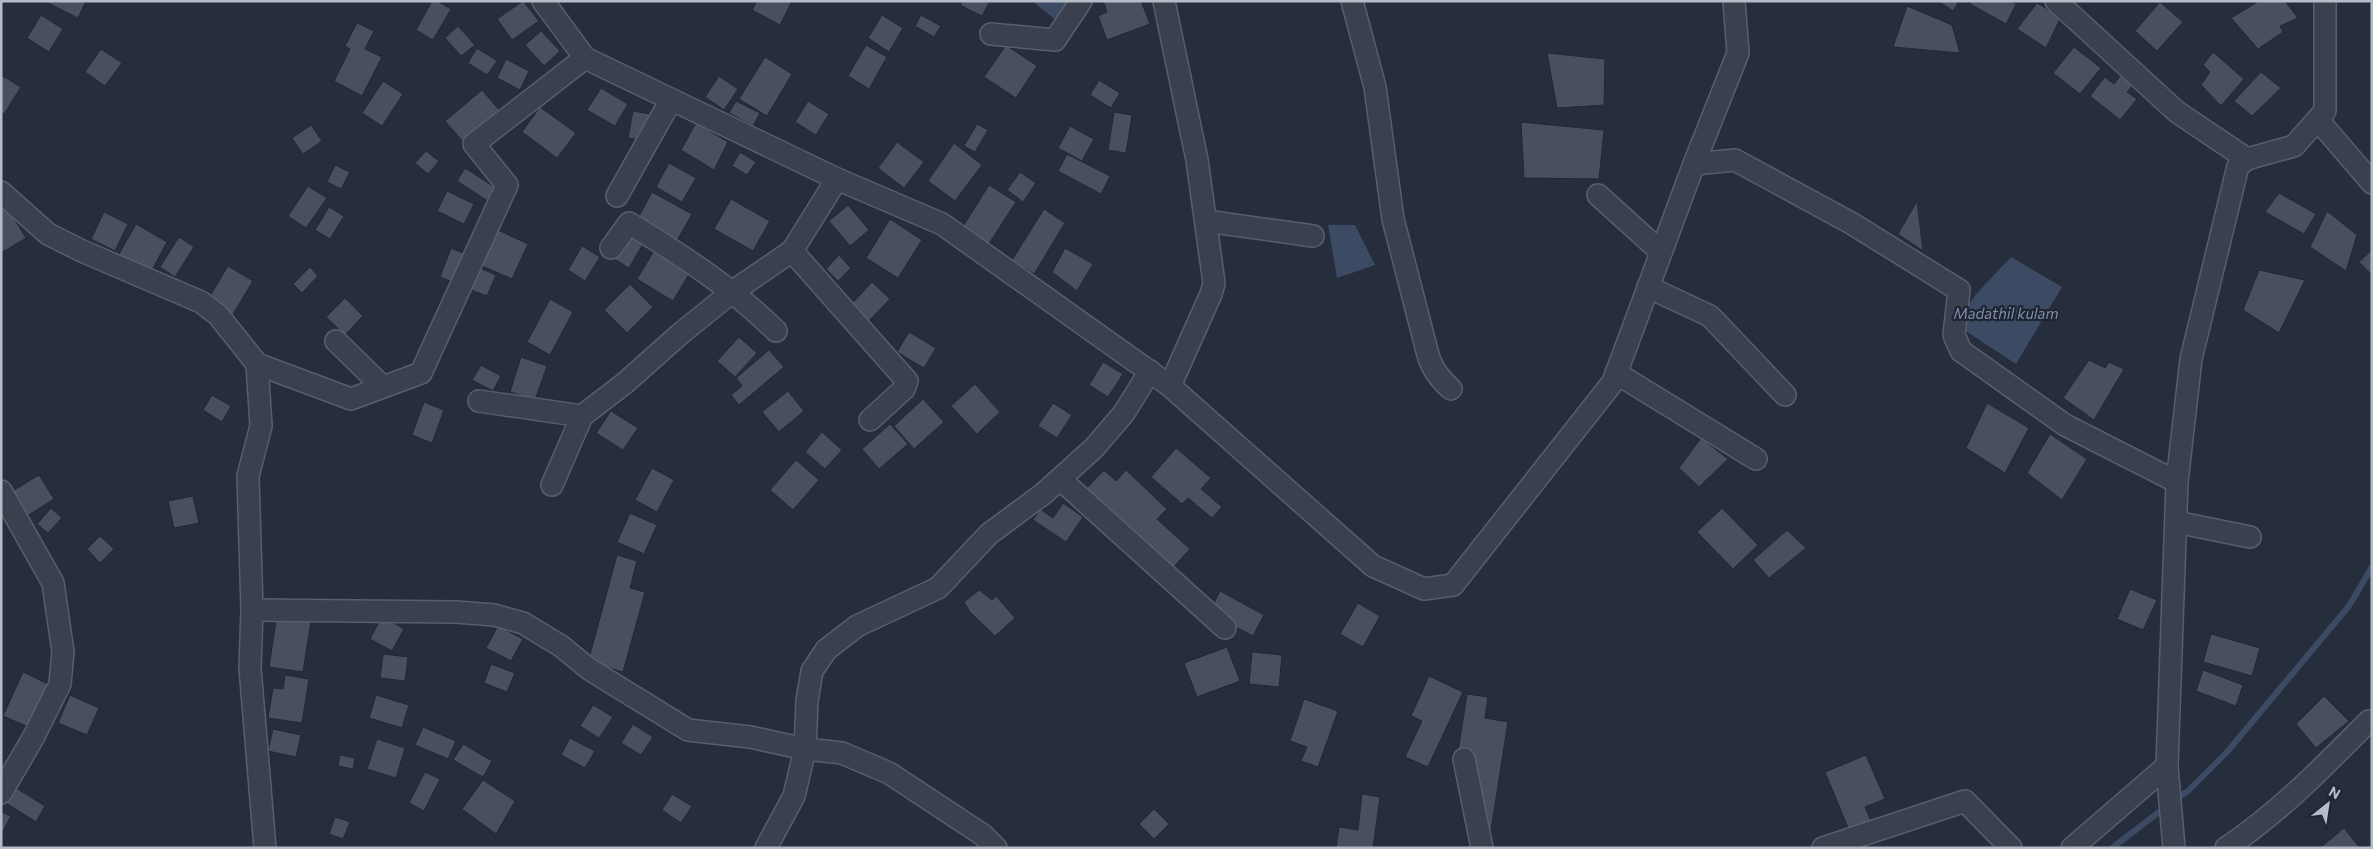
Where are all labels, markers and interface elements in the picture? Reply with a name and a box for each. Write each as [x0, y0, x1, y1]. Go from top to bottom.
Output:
water label: Madathil kulam [1953, 304, 2059, 322]
north arrow [2303, 779, 2353, 829]
text: N [2326, 782, 2344, 802]

